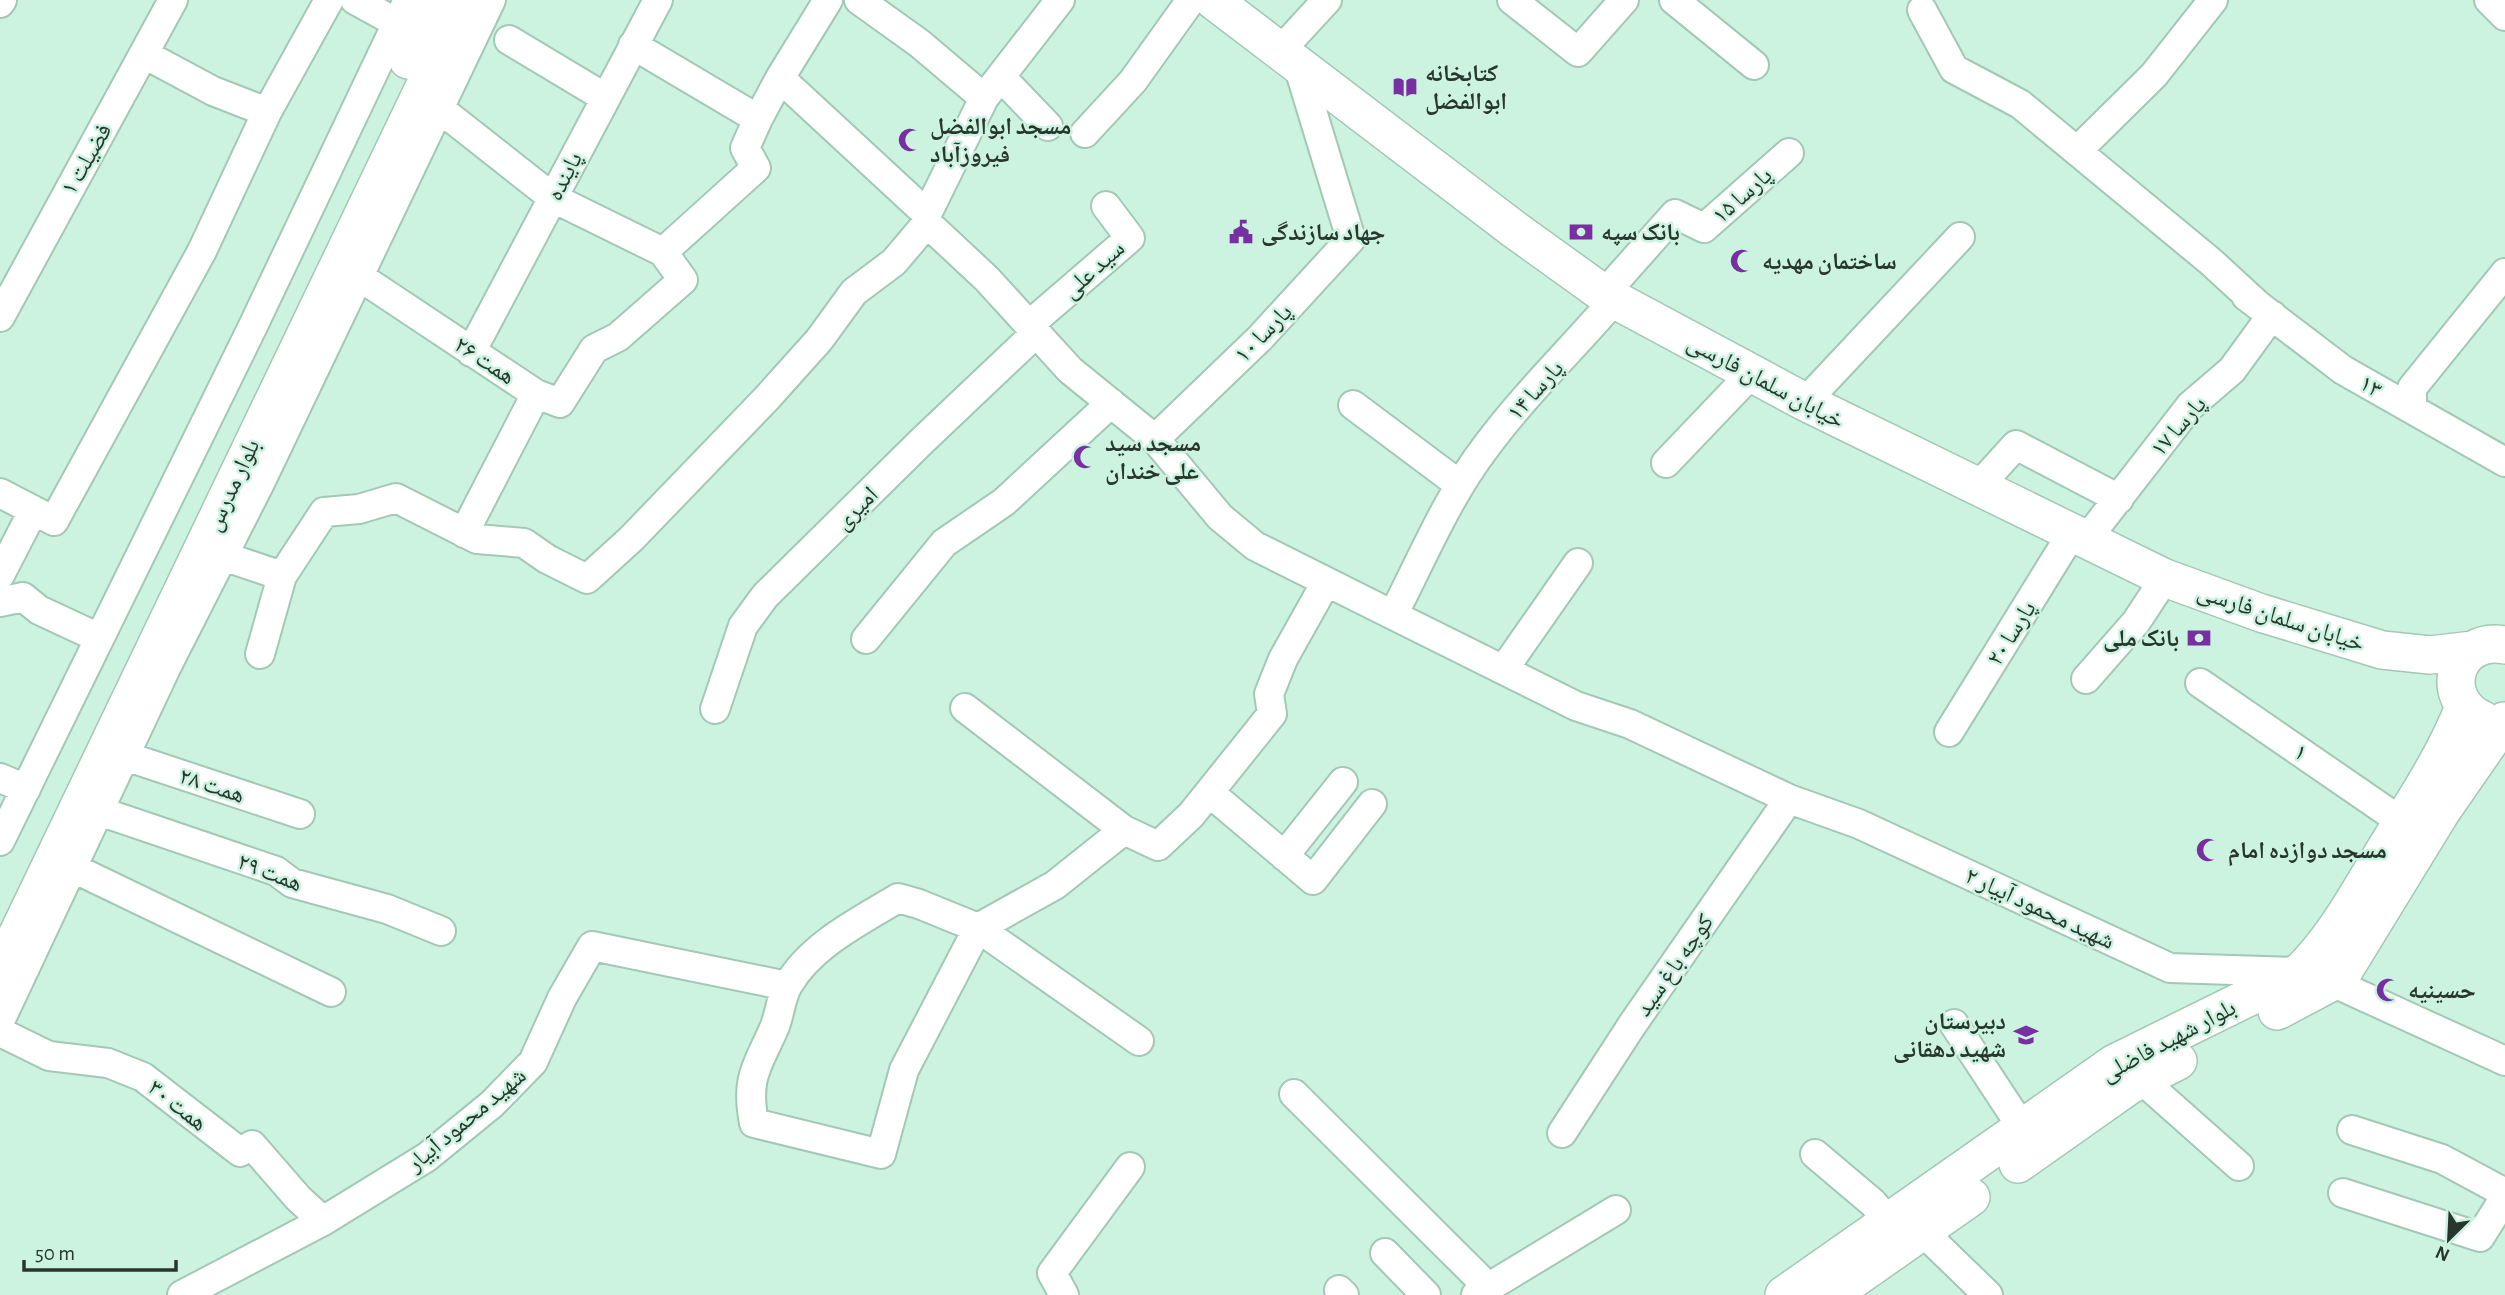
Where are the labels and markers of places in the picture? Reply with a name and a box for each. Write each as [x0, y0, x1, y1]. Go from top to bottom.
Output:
place label: کتابخانه ابوالفضل [1425, 62, 1507, 115]
library icon: کتابخانه ابوالفضل [1391, 73, 1419, 101]
place label: مسجد ابوالفضل فیروزآباد [930, 115, 1071, 168]
mosque icon: مسجد ابوالفضل فیروزآباد [896, 126, 924, 154]
public building icon: جهاد سازندگی [1227, 218, 1255, 246]
bank icon: بانک سپه [1567, 218, 1595, 246]
place label: جهاد سازندگی [1261, 221, 1385, 246]
place label: بانک سپه [1601, 221, 1680, 246]
mosque icon: ساختمان مهدیه [1728, 247, 1756, 275]
place label: ساختمان مهدیه [1762, 250, 1897, 275]
place label: مسجد سید علی خندان [1105, 432, 1201, 485]
mosque icon: مسجد سید علی خندان [1071, 443, 1099, 471]
bank icon: بانک ملی [2185, 624, 2213, 652]
place label: بانک ملی [2103, 627, 2179, 652]
mosque icon: مسجد دوازده امام [2194, 836, 2222, 864]
place label: مسجد دوازده امام [2228, 839, 2387, 867]
mosque icon: حسینیه [2374, 976, 2402, 1004]
place label: حسینیه [2408, 979, 2476, 1004]
place label: دبیرستان شهید دهقانی [1893, 1010, 2006, 1063]
school or university icon: دبیرستان شهید دهقانی [2012, 1021, 2040, 1049]

